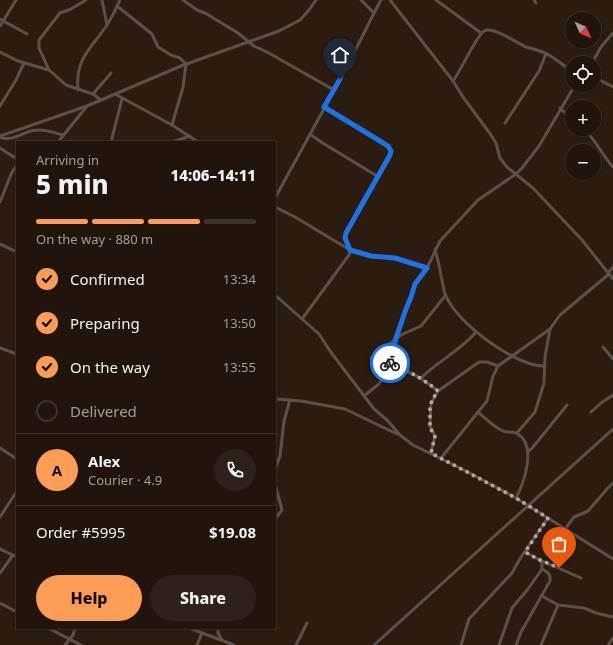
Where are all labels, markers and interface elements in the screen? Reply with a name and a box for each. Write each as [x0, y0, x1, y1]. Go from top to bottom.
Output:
north arrow [565, 12, 601, 48]
map controls [565, 12, 601, 180]
pin [323, 38, 357, 79]
icon: home [329, 44, 351, 66]
button: locate [565, 56, 601, 92]
button: + [565, 100, 601, 136]
button: − [565, 144, 601, 180]
text: Arriving in [36, 151, 99, 169]
text: 14:06–14:11 [171, 165, 256, 185]
text: 5 min [36, 166, 109, 202]
text: On the way · 880 m [36, 230, 153, 248]
icon: check [36, 268, 58, 290]
text: Confirmed [70, 269, 145, 289]
text: 13:34 [223, 270, 256, 288]
icon: check [36, 312, 58, 334]
text: Preparing [70, 313, 140, 333]
text: 13:50 [223, 314, 256, 332]
courier [370, 343, 410, 383]
icon: bike [379, 352, 401, 374]
icon: check [36, 356, 58, 378]
text: On the way [70, 357, 150, 377]
text: 13:55 [223, 358, 256, 376]
text: Delivered [70, 401, 137, 421]
button: phone [214, 449, 256, 491]
text: Alex [88, 451, 120, 471]
text: A [52, 460, 62, 480]
text: Courier · 4.9 [88, 471, 162, 489]
text: Order #5995 [36, 522, 125, 542]
text: $19.08 [209, 522, 256, 542]
pin [542, 527, 576, 568]
icon: bag [548, 533, 570, 555]
button: Help [36, 575, 142, 621]
button: Share [150, 575, 256, 621]

